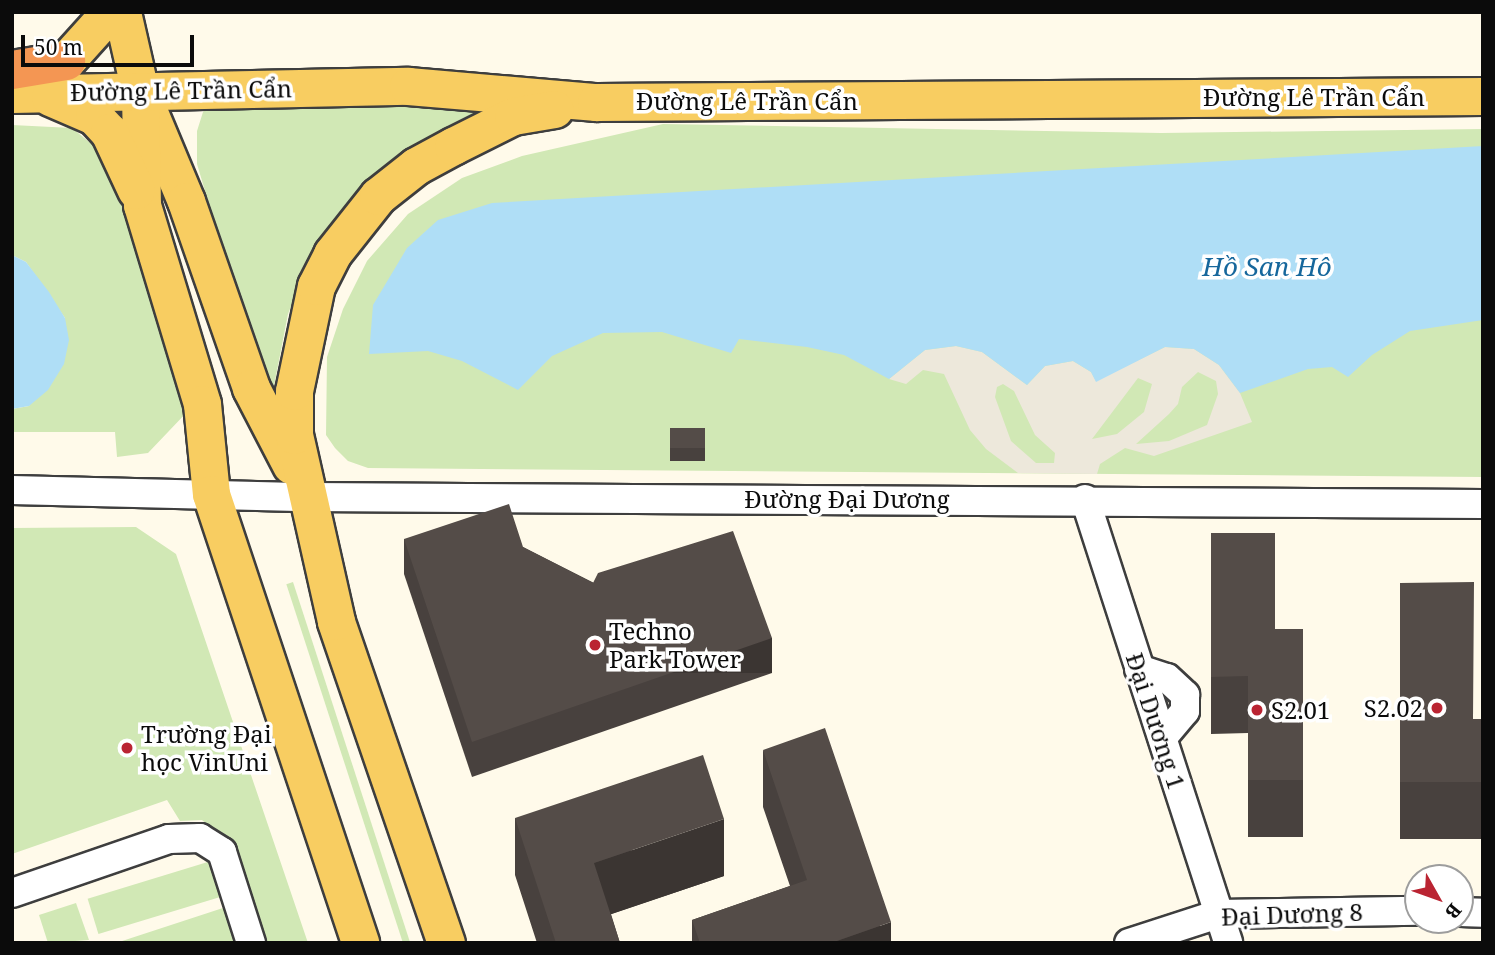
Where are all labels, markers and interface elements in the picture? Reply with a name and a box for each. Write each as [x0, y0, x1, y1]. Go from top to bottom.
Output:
scale bar [24, 21, 198, 65]
text: 50 m [34, 33, 83, 61]
street label: Đường Lê Trần Cẩn [70, 74, 292, 106]
street label: Đường Lê Trần Cẩn [1203, 83, 1425, 111]
street label: Đường Lê Trần Cẩn [636, 87, 858, 115]
water label: Hồ San Hô [1202, 251, 1332, 283]
street label: Đường Đại Dương [744, 485, 950, 513]
place label: Techno Park Tower [609, 617, 741, 673]
marker: Techno Park Tower [587, 637, 603, 653]
street label: Đại Dương 1 [1120, 649, 1192, 793]
place label: S2.02 [1364, 694, 1423, 722]
place label: S2.01 [1271, 696, 1330, 724]
marker: S2.02 [1429, 700, 1445, 716]
marker: S2.01 [1249, 702, 1265, 718]
place label: Trường Đại học VinUni [141, 720, 272, 776]
marker: Trường Đại học VinUni [119, 740, 135, 756]
north arrow [1404, 864, 1474, 934]
street label: Đại Dương 8 [1221, 897, 1363, 931]
text: B [1439, 898, 1468, 924]

